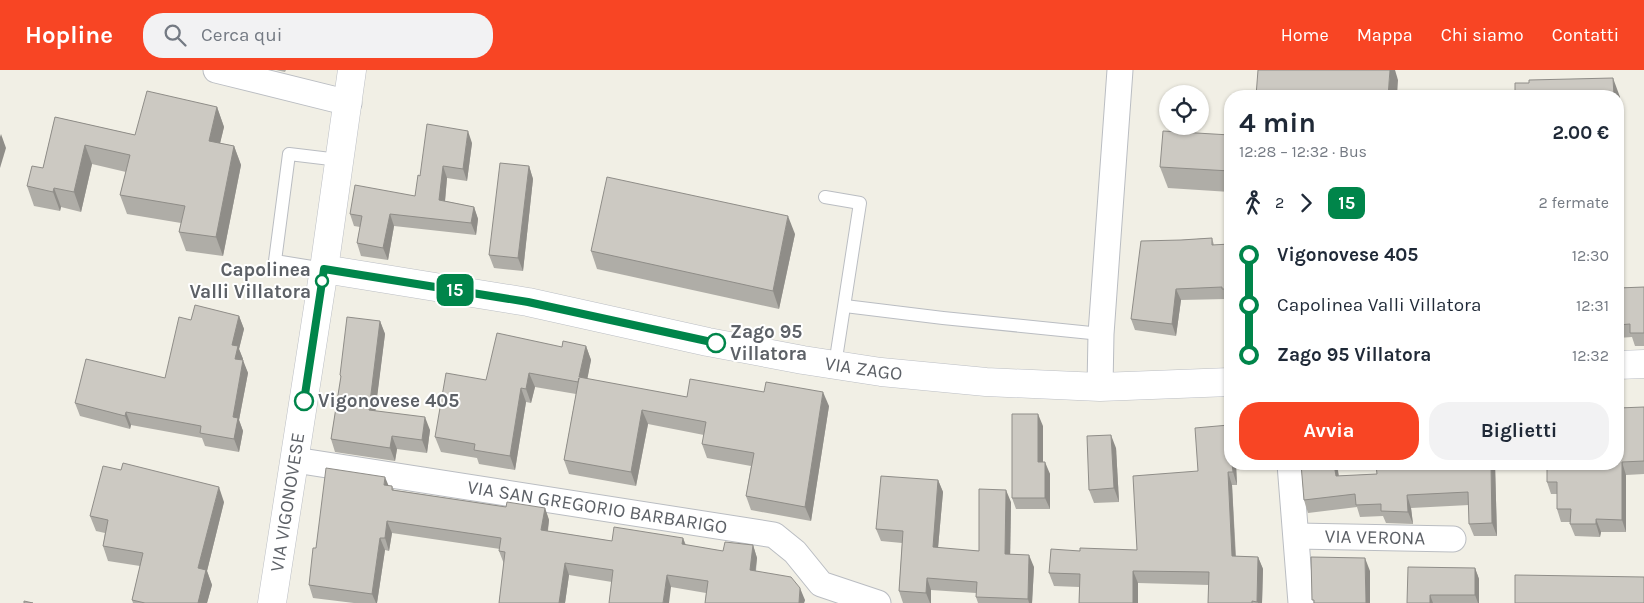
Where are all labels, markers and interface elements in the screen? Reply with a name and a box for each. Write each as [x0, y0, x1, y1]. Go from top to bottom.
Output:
search box [143, 13, 493, 58]
text: Hopline [25, 21, 113, 49]
icon: search [161, 21, 189, 49]
text: Cerca qui [201, 24, 282, 46]
text: Home [1281, 24, 1329, 46]
text: Mappa [1357, 24, 1413, 46]
text: Chi siamo [1441, 24, 1524, 46]
text: Contatti [1552, 24, 1619, 46]
map controls [1159, 85, 1209, 135]
button: locate [1159, 85, 1209, 135]
text: 4 min [1239, 106, 1316, 139]
text: 2.00 € [1553, 122, 1609, 144]
text: 12:28 – 12:32 · Bus [1239, 142, 1367, 161]
icon: walk [1239, 189, 1267, 217]
icon: forward [1292, 189, 1320, 217]
text: 15 [1338, 192, 1355, 214]
text: 2 [1275, 193, 1284, 212]
text: 2 fermate [1538, 193, 1609, 212]
text: Vigonovese 405 [1277, 244, 1418, 266]
text: 12:30 [1572, 246, 1609, 265]
place label: Capolinea Valli Villatora [189, 259, 311, 303]
marker: Capolinea Valli Villatora [315, 274, 329, 288]
line badge: 15 [432, 274, 478, 306]
text: 15 [447, 279, 463, 301]
text: Capolinea Valli Villatora [1277, 294, 1481, 316]
text: 12:31 [1576, 296, 1609, 315]
place label: Zago 95 Villatora [730, 321, 807, 365]
marker: Zago 95 Villatora [706, 333, 726, 353]
text: Zago 95 Villatora [1277, 344, 1431, 366]
text: 12:32 [1572, 346, 1609, 365]
street label: VIA ZAGO [823, 353, 903, 385]
place label: Vigonovese 405 [318, 390, 459, 412]
marker: Vigonovese 405 [294, 391, 314, 411]
button: Avvia [1239, 402, 1419, 460]
button: Biglietti [1429, 402, 1609, 460]
street label: VIA VIGONOVESE [266, 431, 309, 573]
street label: VIA SAN GREGORIO BARBARIGO [466, 476, 729, 539]
street label: VIA VERONA [1324, 526, 1426, 549]

